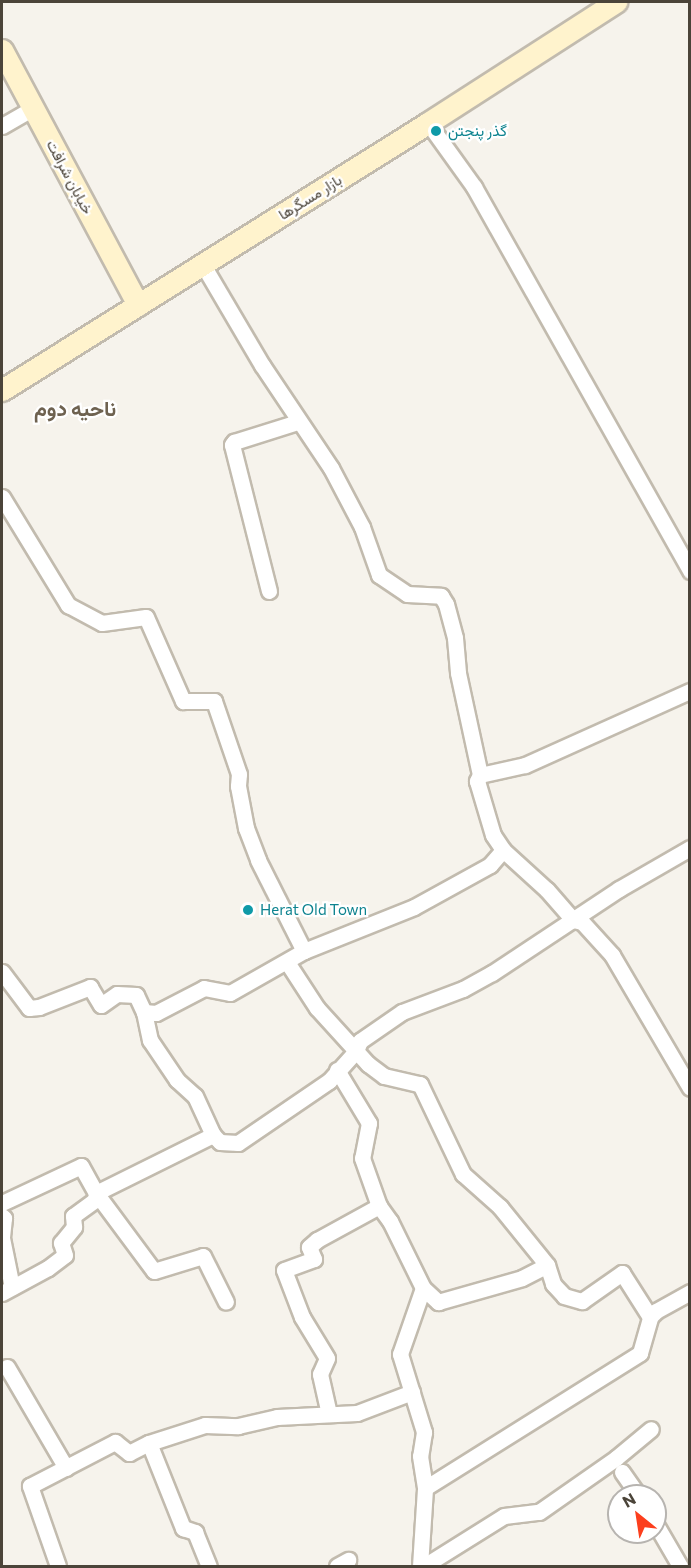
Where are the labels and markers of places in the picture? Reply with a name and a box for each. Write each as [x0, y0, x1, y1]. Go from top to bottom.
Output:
place label: گذر پنجتن [448, 122, 507, 140]
marker: گذر پنجتن [429, 124, 443, 138]
place label: Herat Old Town [260, 901, 367, 919]
marker: Herat Old Town [241, 903, 255, 917]

